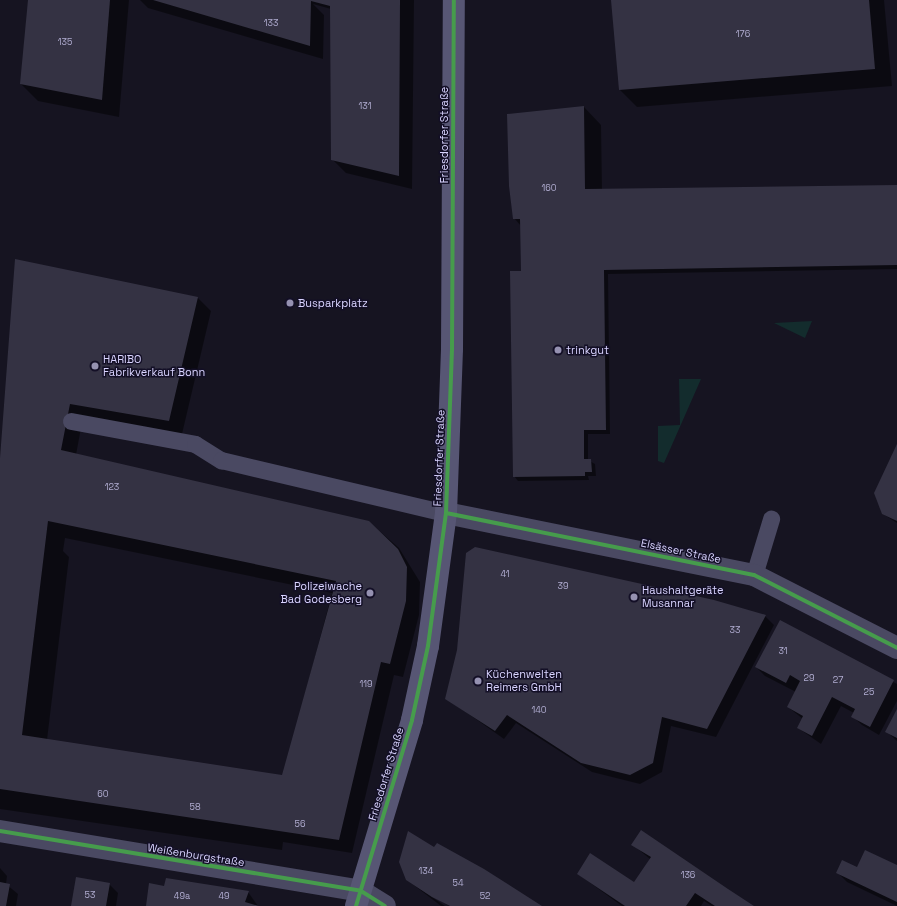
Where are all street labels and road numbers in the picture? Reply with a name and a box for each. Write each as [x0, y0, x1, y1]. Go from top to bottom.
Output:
street label: Friesdorfer Straße [437, 87, 451, 183]
street label: Friesdorfer Straße [431, 409, 447, 507]
street label: Elsässer Straße [640, 536, 722, 566]
street label: Friesdorfer Straße [366, 726, 406, 822]
street label: Weißenburgstraße [147, 841, 245, 869]

